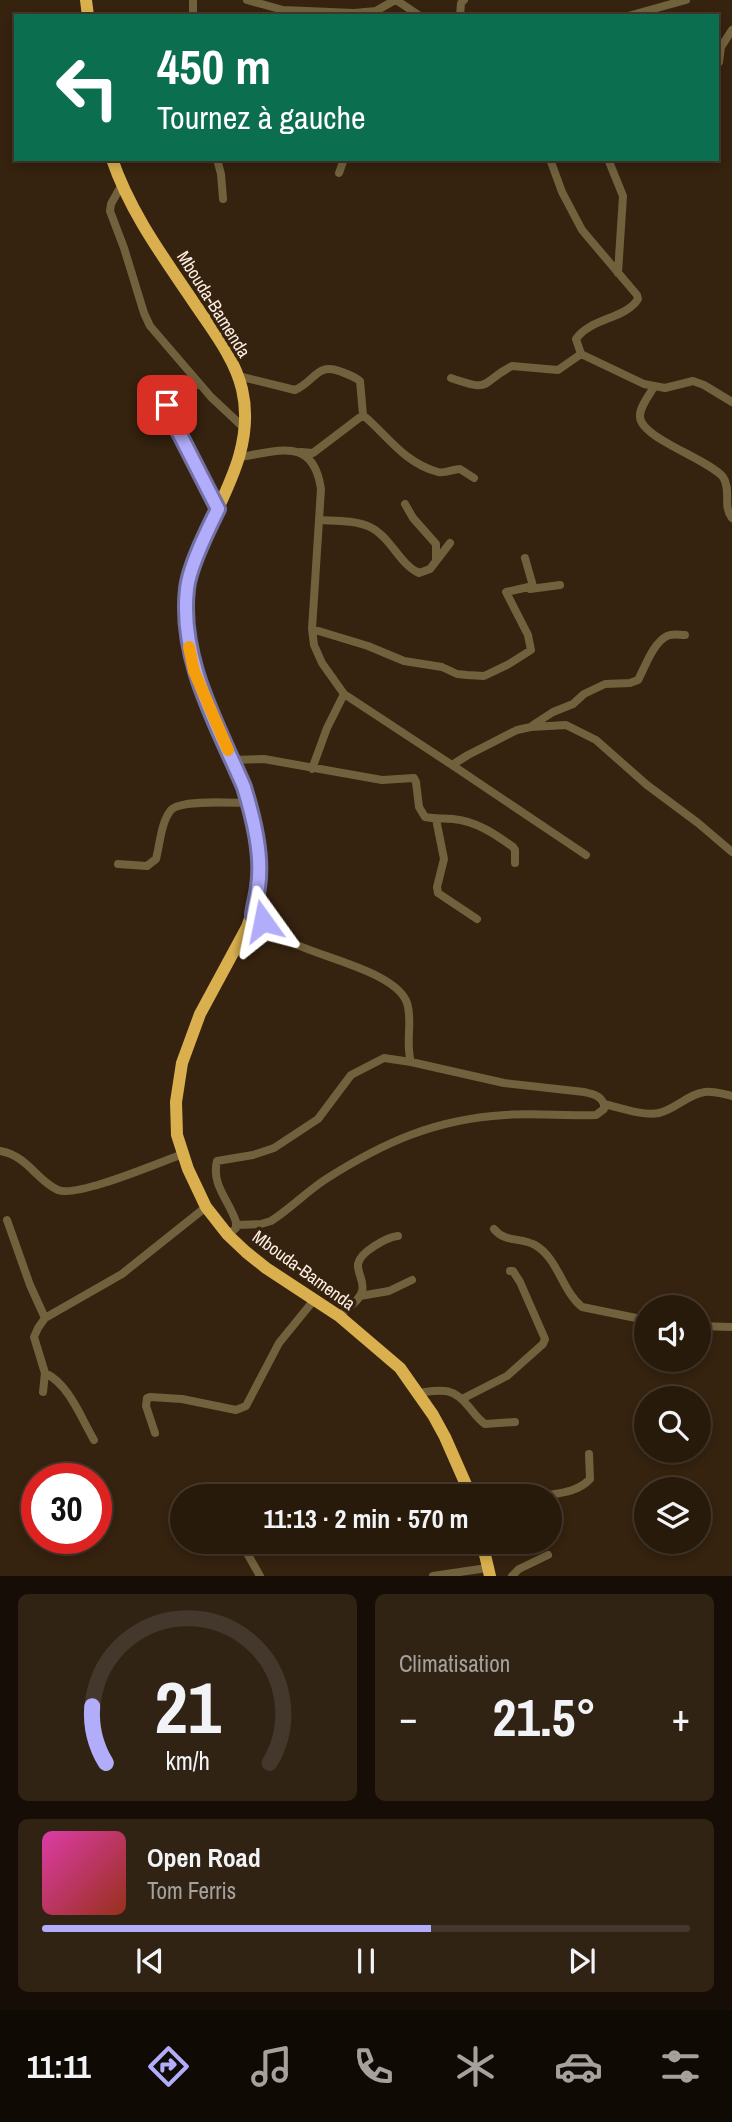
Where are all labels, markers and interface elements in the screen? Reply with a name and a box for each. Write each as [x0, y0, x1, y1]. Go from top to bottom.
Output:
text: 450 m [157, 33, 271, 99]
icon: left [42, 42, 133, 133]
text: Tournez à gauche [157, 96, 366, 139]
street label: Mbouda-Bamenda [171, 246, 257, 362]
pin [137, 375, 197, 435]
icon: arrive [148, 386, 186, 424]
position arrow [226, 884, 300, 958]
street label: Mbouda-Bamenda [248, 1224, 360, 1316]
map controls [634, 1295, 711, 1554]
button: sound [634, 1295, 711, 1372]
button: search [634, 1386, 711, 1463]
speed limit sign: 30 [21, 1463, 112, 1554]
button: layers [634, 1477, 711, 1554]
text: 11:13 · 2 min · 570 m [263, 1501, 469, 1536]
text: Climatisation [399, 1648, 510, 1679]
text: 21 [154, 1659, 221, 1757]
text: 21.5° [493, 1682, 596, 1752]
text: − [399, 1692, 417, 1743]
text: + [672, 1692, 690, 1743]
text: km/h [165, 1744, 210, 1778]
text: Open Road [147, 1840, 261, 1875]
text: Tom Ferris [147, 1875, 236, 1906]
icon: previous [131, 1942, 169, 1980]
icon: pause [347, 1942, 385, 1980]
icon: next [563, 1942, 601, 1980]
icon: directions [144, 2042, 193, 2091]
icon: music [247, 2042, 296, 2091]
icon: phone [349, 2042, 398, 2091]
icon: climate [451, 2042, 500, 2091]
icon: car [554, 2042, 603, 2091]
icon: filters [656, 2042, 705, 2091]
text: 11:11 [27, 2045, 91, 2088]

